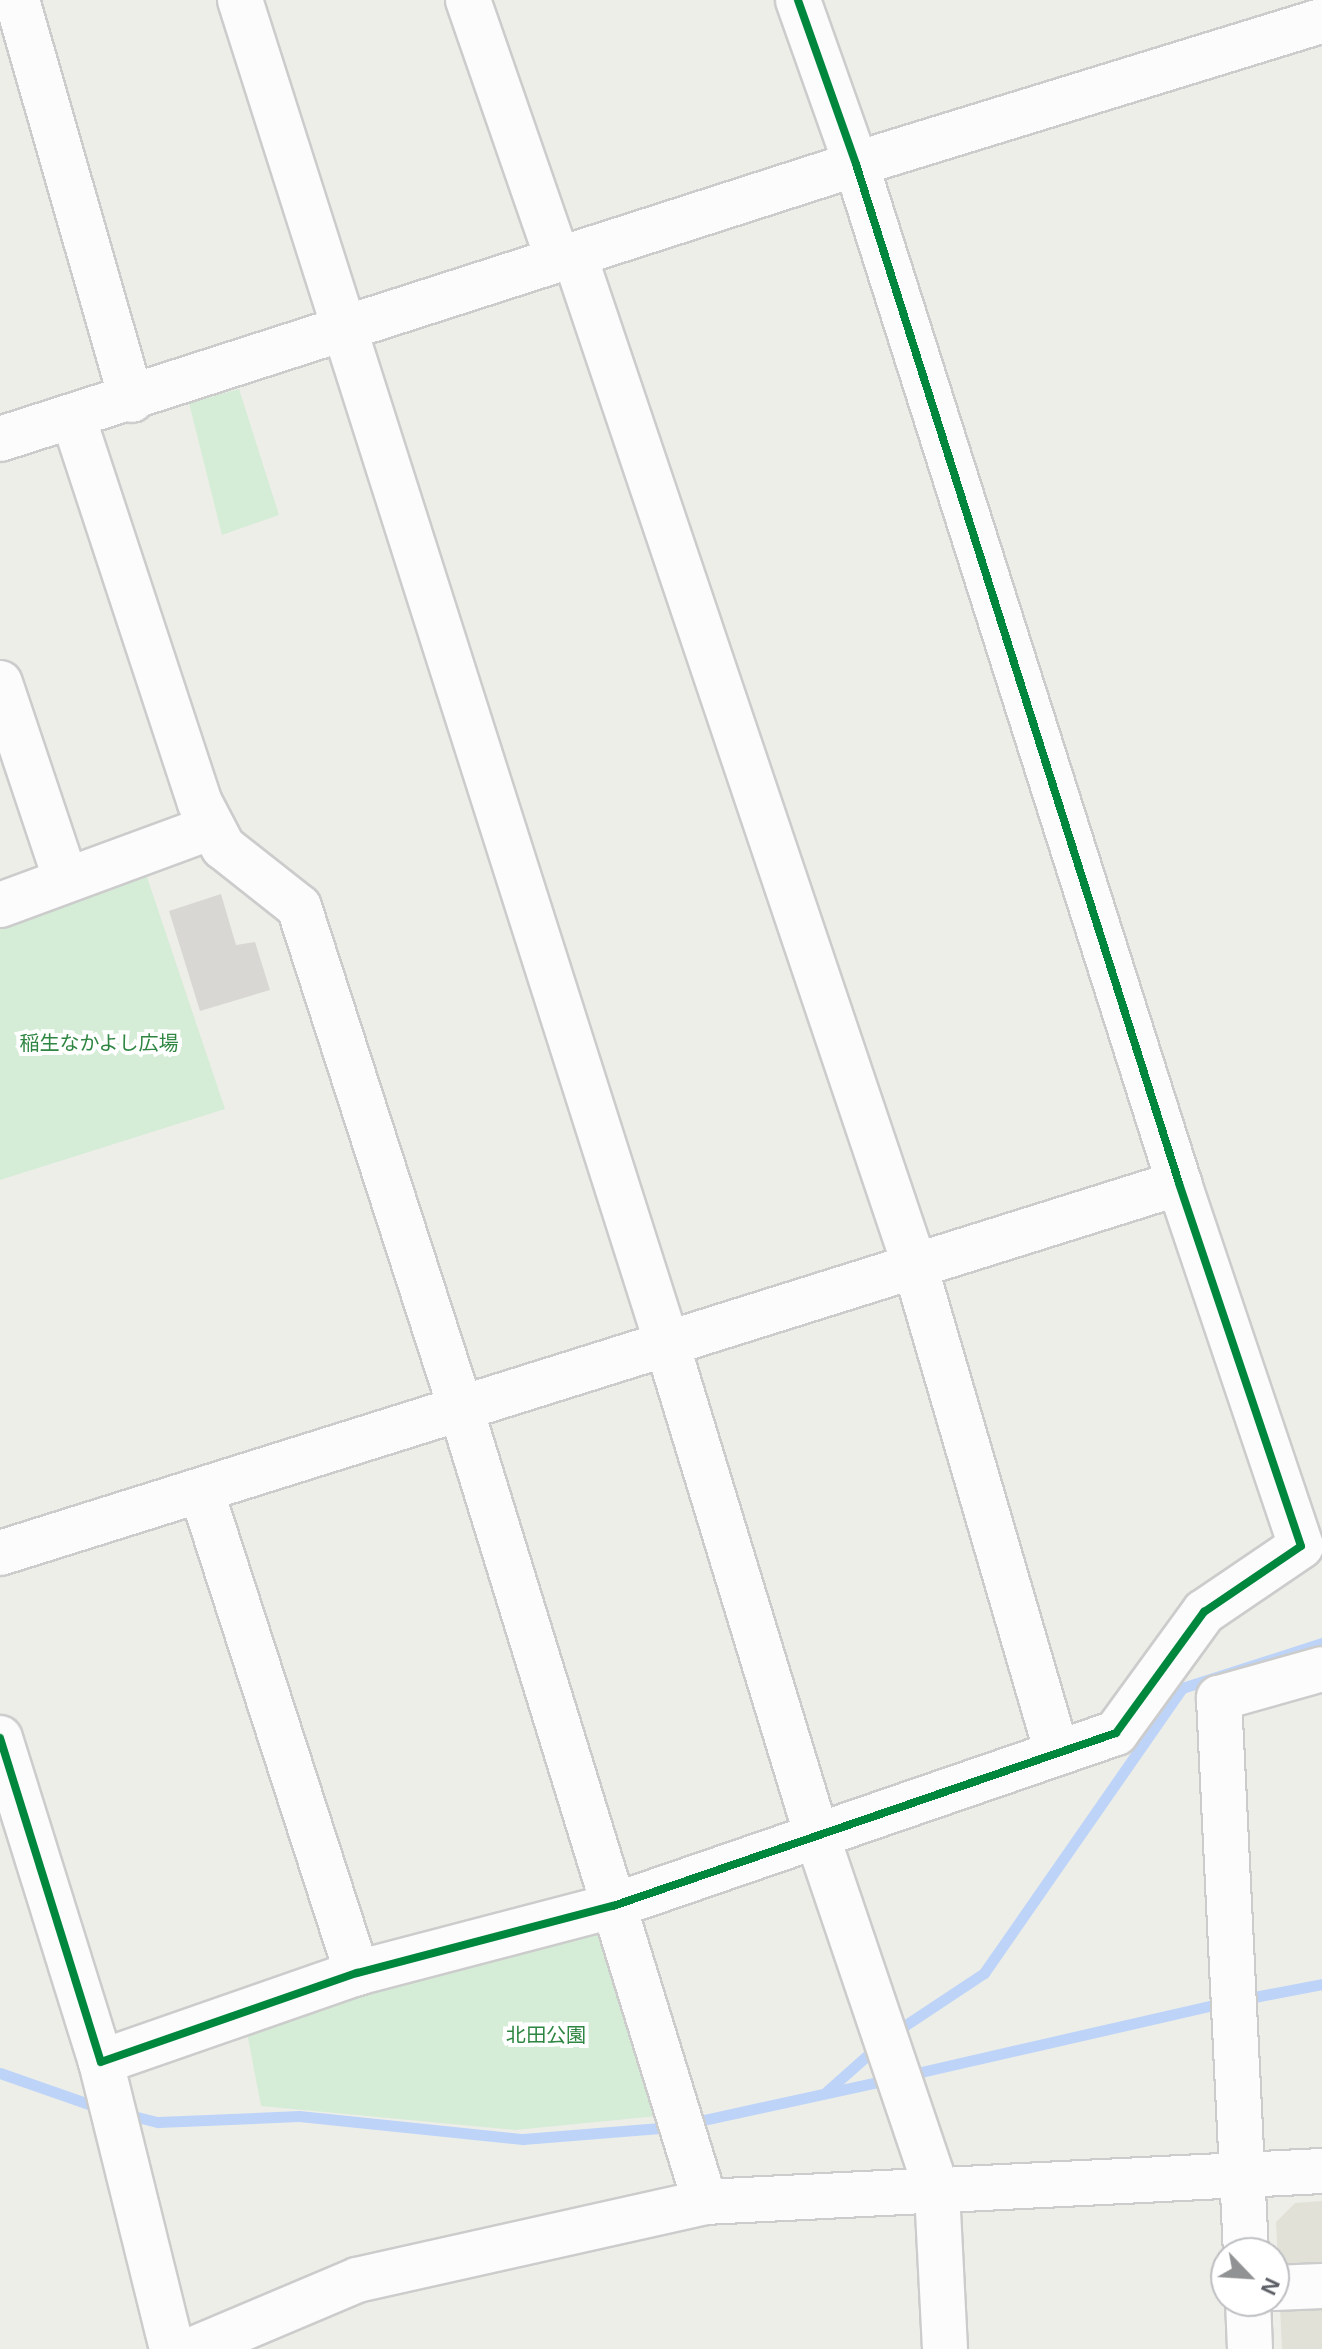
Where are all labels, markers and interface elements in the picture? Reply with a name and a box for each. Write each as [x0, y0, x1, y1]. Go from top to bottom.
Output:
park label: 稲生なかよし広場 [19, 1031, 179, 1055]
park label: 北田公園 [506, 2023, 586, 2047]
north arrow [1210, 2237, 1290, 2317]
text: N [1256, 2274, 1285, 2299]

